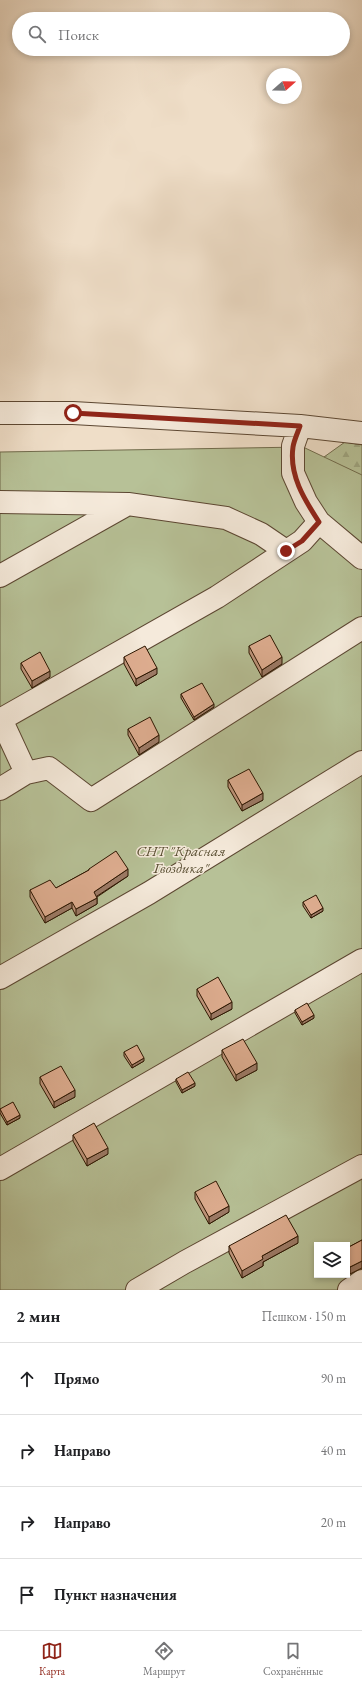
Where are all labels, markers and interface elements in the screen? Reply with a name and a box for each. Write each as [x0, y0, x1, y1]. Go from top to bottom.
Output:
search box [12, 12, 350, 56]
icon: search [26, 23, 48, 45]
text: Поиск [58, 25, 99, 44]
north arrow [266, 68, 302, 104]
route start [64, 404, 82, 422]
route end [277, 542, 295, 560]
park label: СНТ "Красная Гвоздика" [136, 841, 226, 877]
map controls [314, 1242, 350, 1278]
button: layers [314, 1242, 350, 1278]
text: 2 мин [16, 1305, 60, 1327]
text: Пешком · 150 m [262, 1308, 346, 1325]
icon: ahead [16, 1368, 38, 1390]
text: Прямо [54, 1369, 99, 1388]
text: 90 m [321, 1370, 346, 1387]
icon: right [16, 1440, 38, 1462]
text: Направо [54, 1441, 111, 1460]
text: 40 m [321, 1442, 346, 1459]
icon: right [16, 1512, 38, 1534]
text: Направо [54, 1513, 111, 1532]
text: 20 m [321, 1514, 346, 1531]
icon: arrive [16, 1584, 38, 1606]
text: Пункт назначения [54, 1585, 177, 1604]
tab: Карта [39, 1640, 65, 1678]
tab: Маршрут [143, 1640, 185, 1678]
tab: Сохранённые [263, 1640, 323, 1678]

